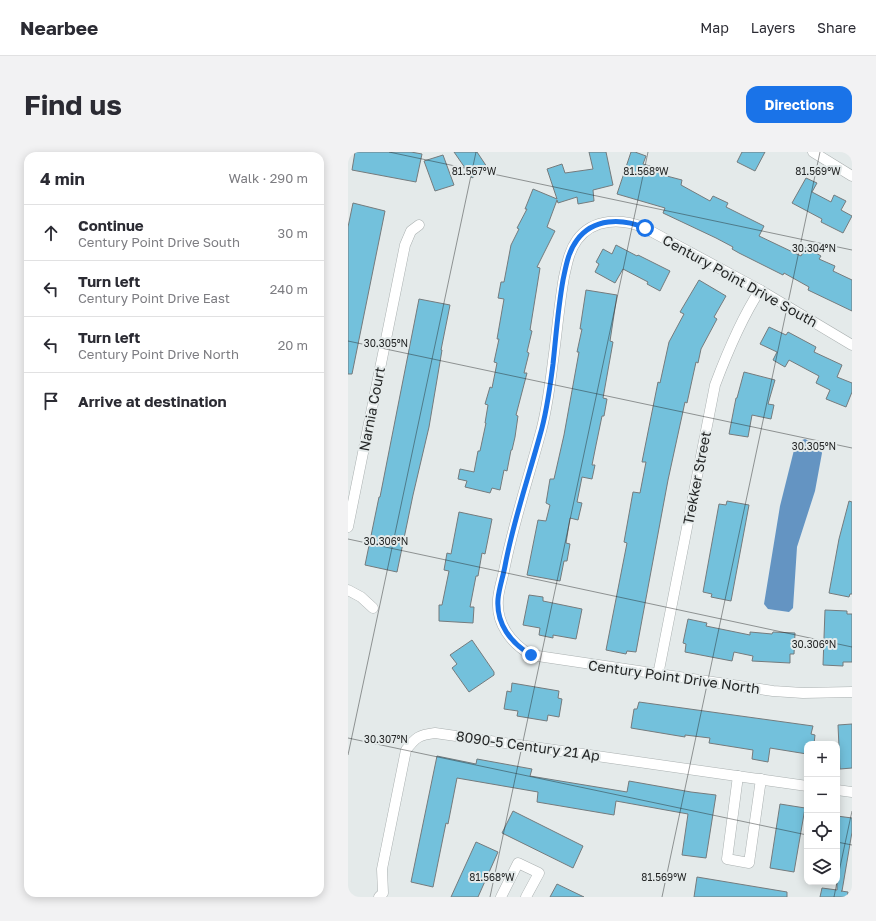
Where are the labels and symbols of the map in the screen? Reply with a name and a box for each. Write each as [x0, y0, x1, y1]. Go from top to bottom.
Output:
text: 81.567°W [452, 165, 497, 177]
text: 81.568°W [623, 165, 669, 177]
text: 81.569°W [795, 165, 841, 177]
route start [636, 219, 654, 237]
street label: Century Point Drive South [660, 231, 821, 330]
text: 30.304°N [792, 242, 836, 254]
text: 30.305°N [364, 337, 408, 349]
street label: Narnia Court [355, 365, 388, 452]
street label: Trekker Street [679, 430, 714, 526]
text: 30.305°N [792, 440, 836, 452]
text: 30.306°N [364, 535, 408, 547]
text: 30.306°N [792, 638, 836, 650]
route end [522, 646, 540, 664]
street label: Century Point Drive North [587, 656, 761, 697]
street label: 8090-5 Century 21 Ap [455, 727, 601, 764]
text: 30.307°N [364, 733, 408, 745]
text: 81.568°W [469, 871, 515, 883]
text: 81.569°W [641, 871, 687, 883]

